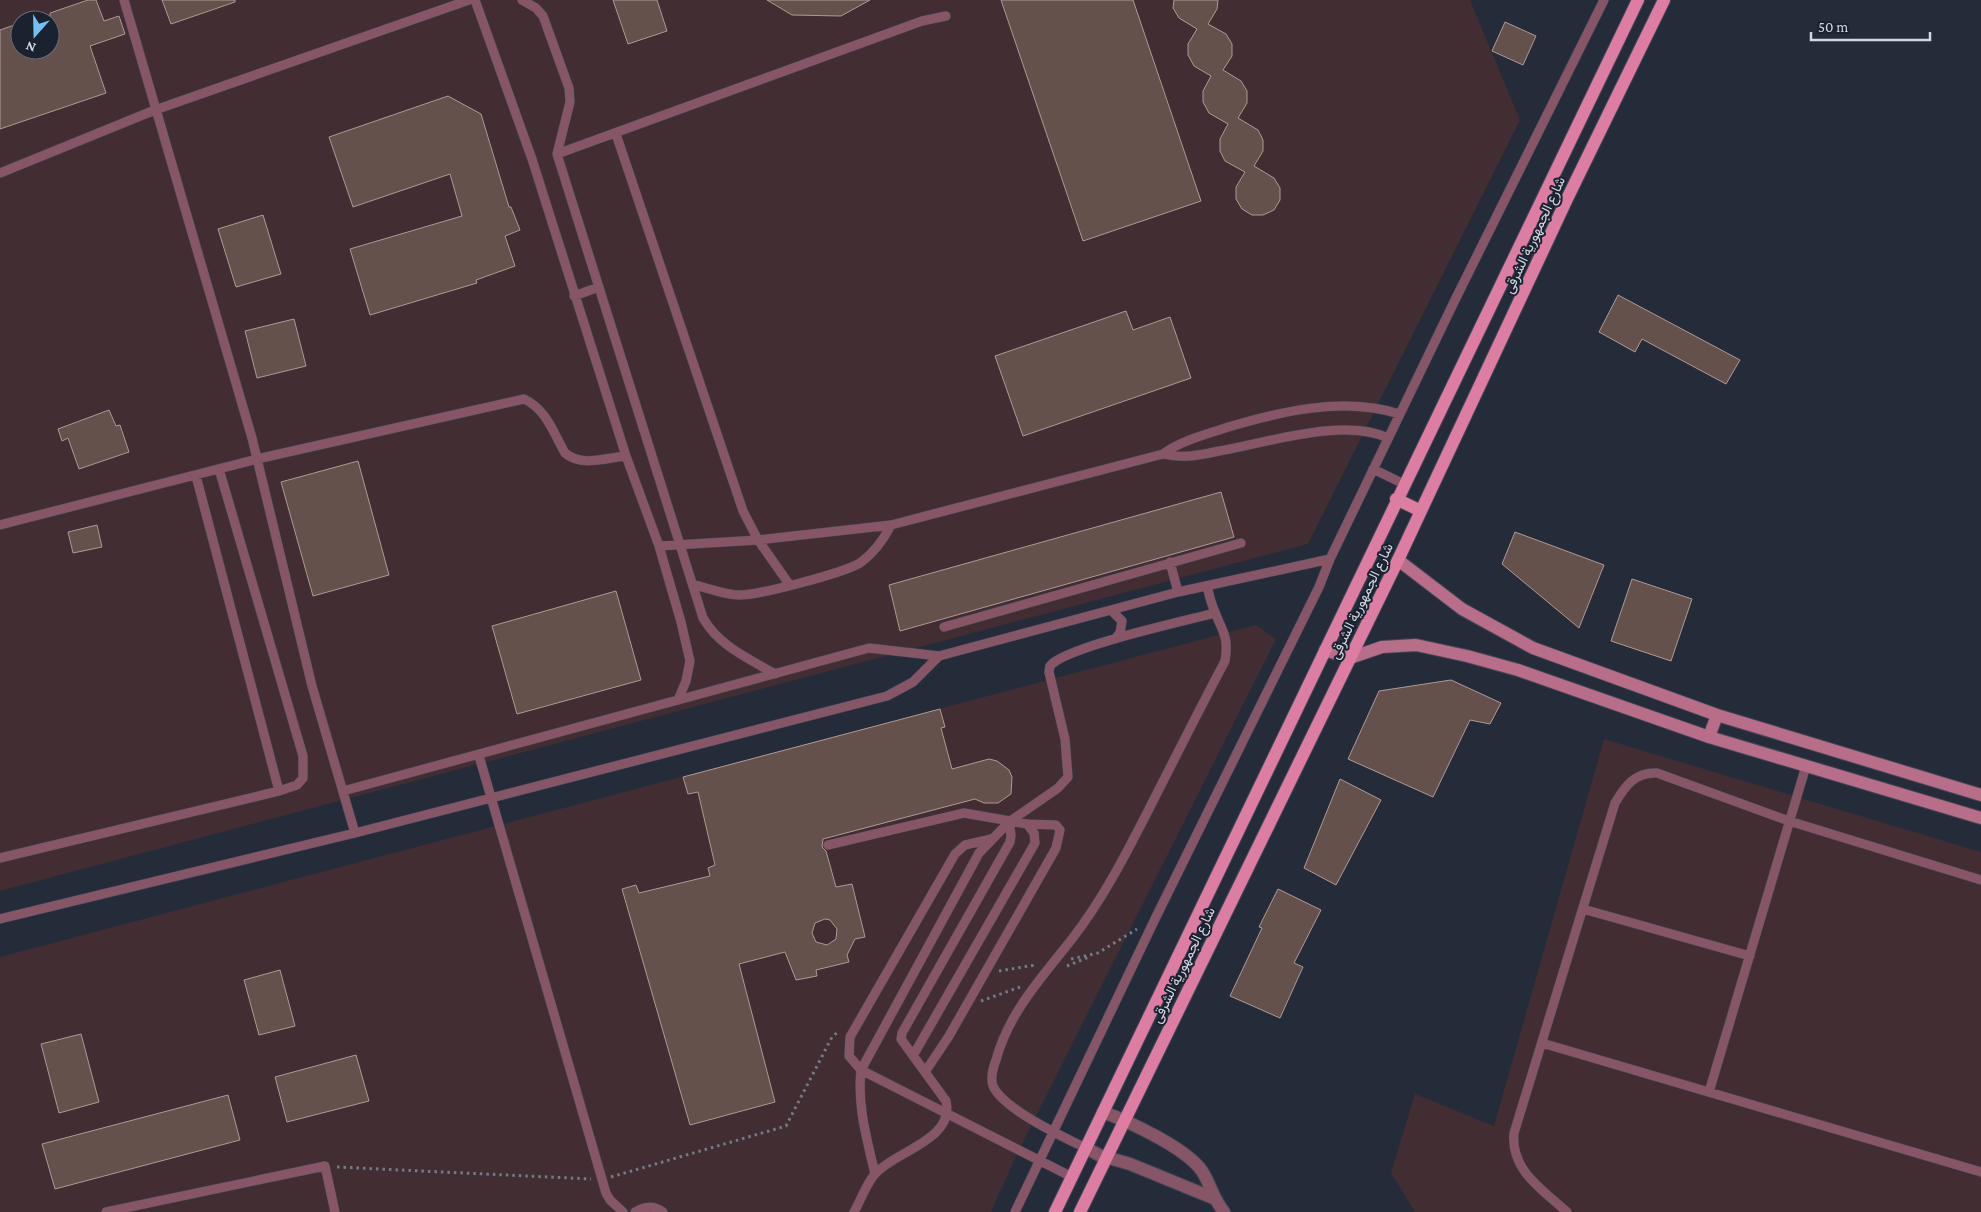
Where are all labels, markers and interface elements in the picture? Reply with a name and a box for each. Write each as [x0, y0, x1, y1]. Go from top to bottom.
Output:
north arrow [10, 10, 60, 60]
scale bar [1811, 10, 1930, 42]
text: 50 m [1818, 19, 1848, 35]
text: N [23, 38, 38, 56]
street label: شارع الجمهورية الشرقى [1500, 174, 1571, 297]
street label: شارع الجمهورية الشرقى [1326, 540, 1399, 663]
street label: شارع الجمهورية الشرقى [1148, 904, 1221, 1027]

